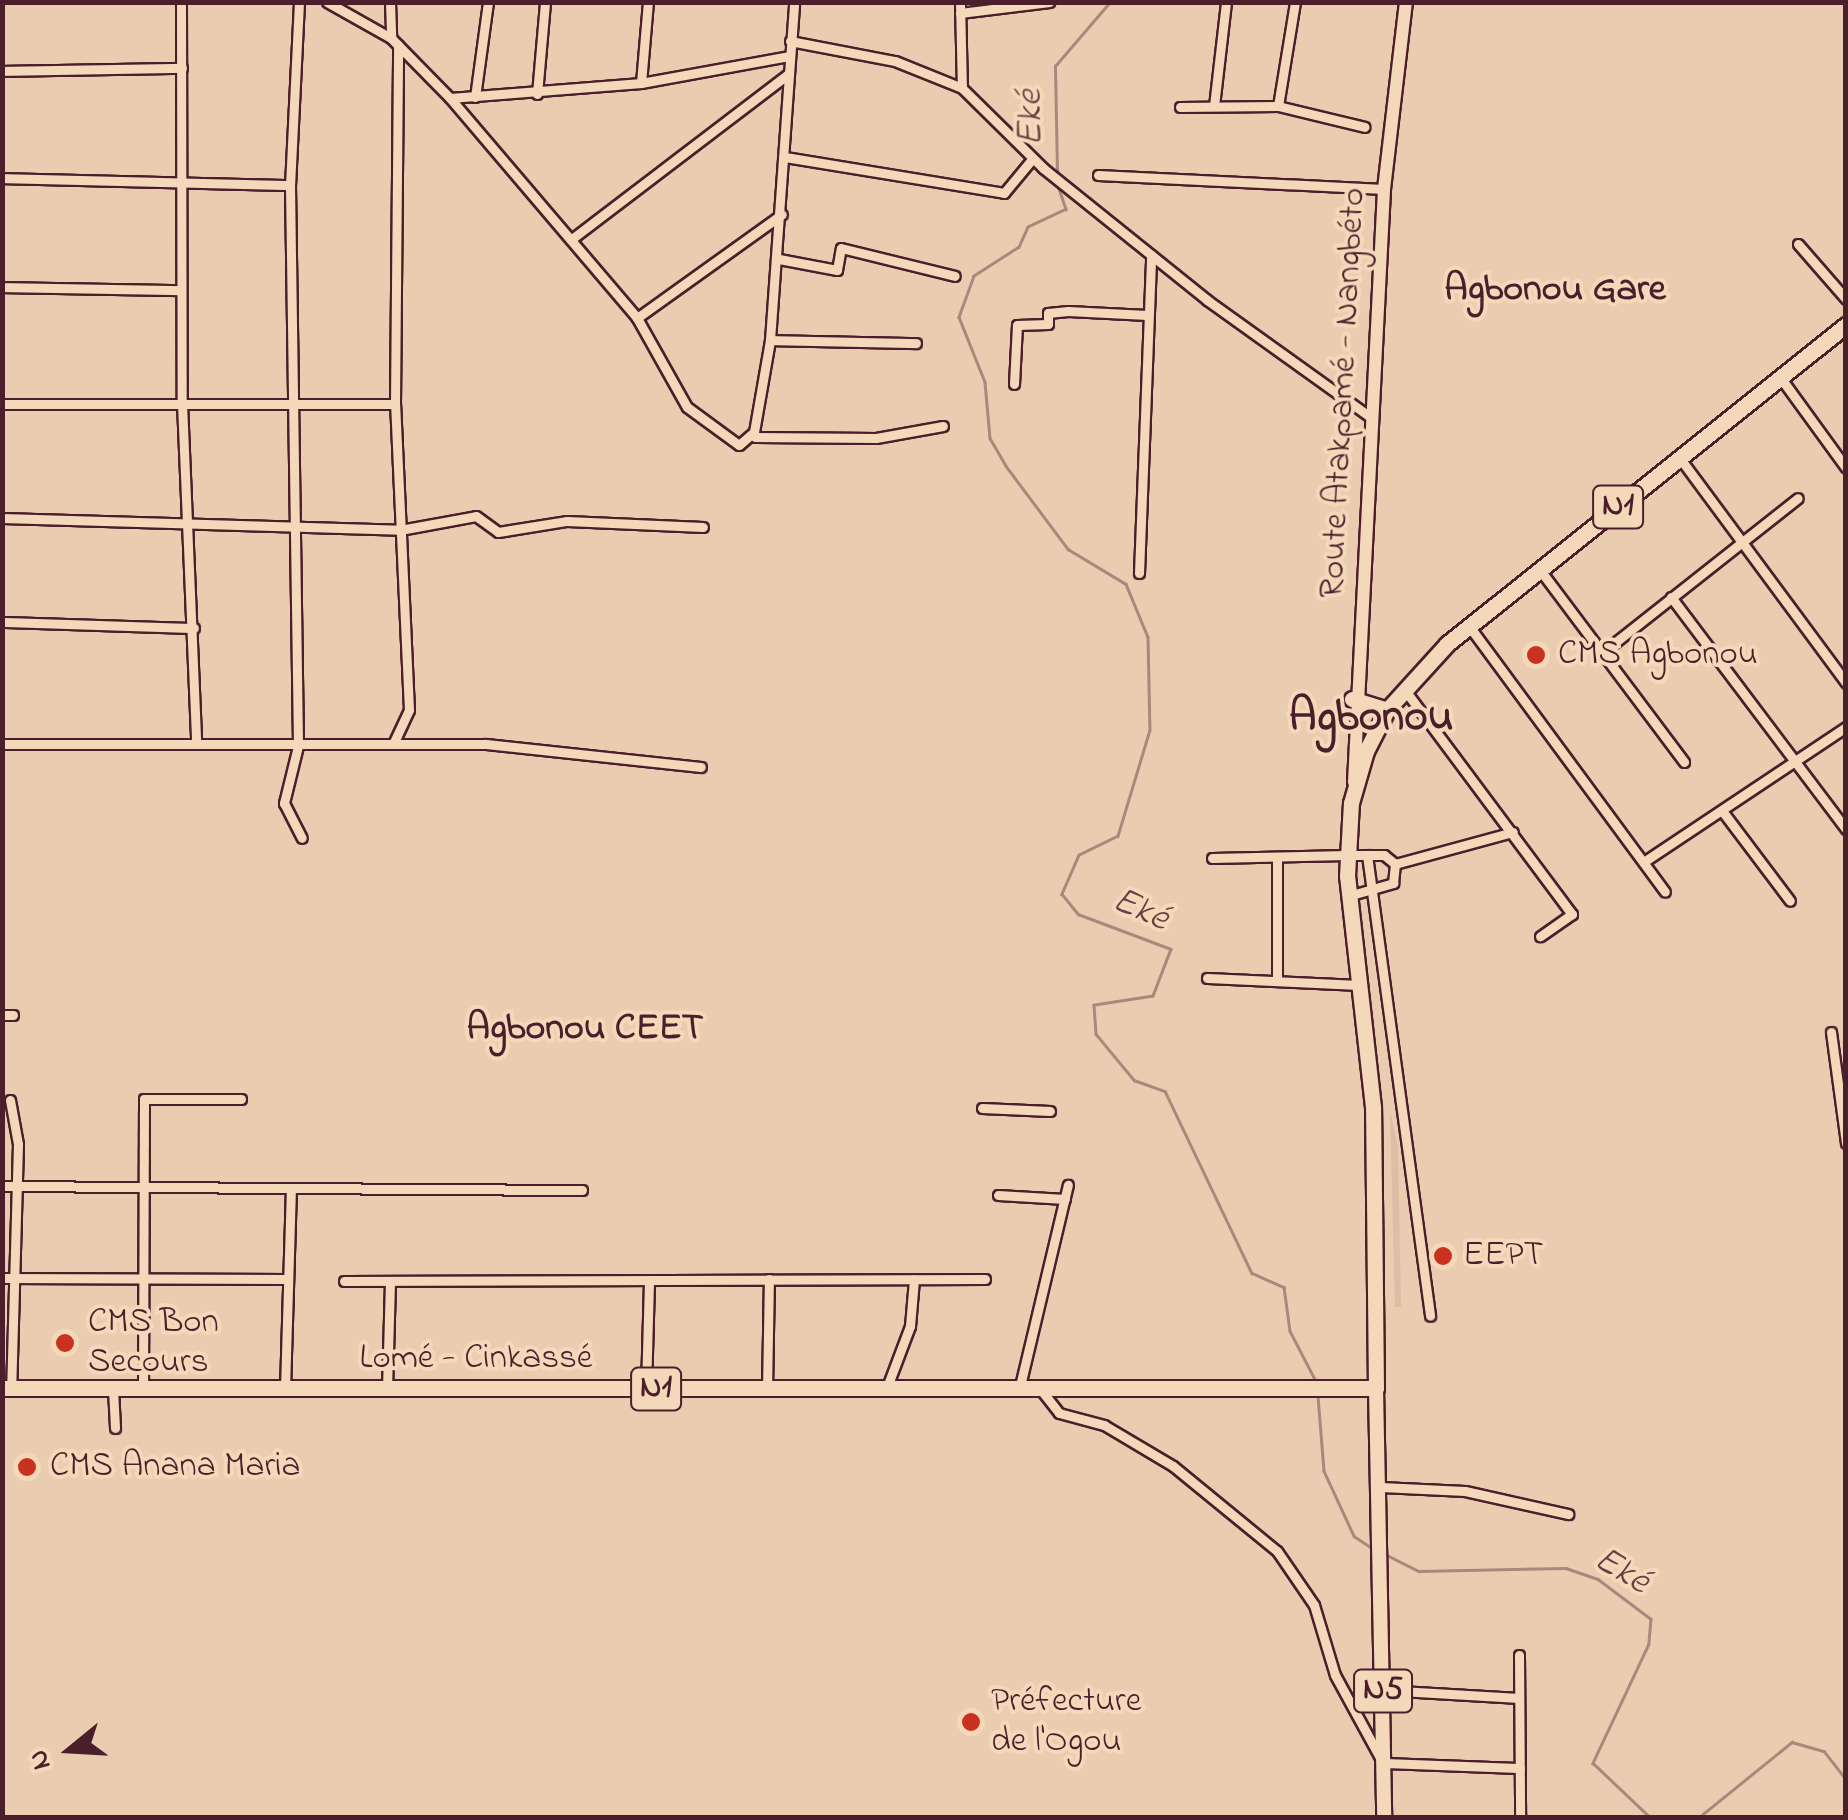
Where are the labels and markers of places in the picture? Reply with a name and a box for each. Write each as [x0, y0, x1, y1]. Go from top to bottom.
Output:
place label: CMS Agbonou [1558, 634, 1758, 676]
marker: CMS Agbonou [1523, 642, 1549, 668]
place label: EEPT [1463, 1235, 1544, 1277]
marker: EEPT [1432, 1245, 1454, 1267]
place label: CMS Bon Secours [88, 1302, 219, 1384]
marker: CMS Bon Secours [52, 1330, 78, 1356]
place label: CMS Anana Maria [50, 1446, 300, 1488]
marker: CMS Anana Maria [14, 1454, 40, 1480]
place label: Préfecture de l'Ogou [991, 1681, 1141, 1763]
marker: Préfecture de l'Ogou [960, 1711, 982, 1733]

